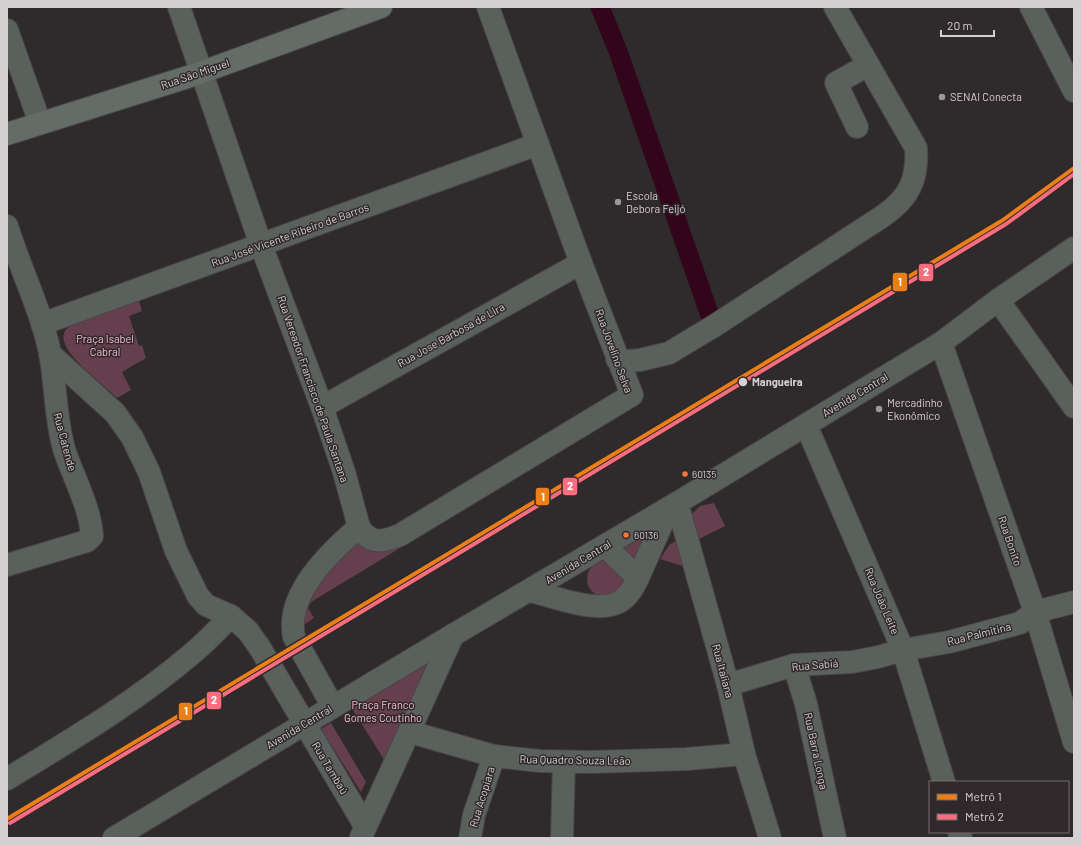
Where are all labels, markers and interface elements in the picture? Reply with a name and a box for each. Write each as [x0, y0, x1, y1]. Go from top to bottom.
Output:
scale bar [941, 12, 994, 38]
text: 20 m [947, 18, 973, 32]
street label: Rua São Miguel [159, 56, 231, 91]
place label: SENAI Conecta [950, 90, 1022, 103]
marker: SENAI Conecta [937, 92, 947, 102]
place label: Escola Debora Feijó [626, 189, 686, 215]
marker: Escola Debora Feijó [613, 197, 623, 207]
street label: Rua José Vicente Ribeiro de Barros [209, 200, 370, 269]
line badge: 2 [918, 263, 934, 282]
text: 2 [923, 265, 929, 278]
line badge: 1 [892, 272, 908, 292]
text: 1 [898, 275, 902, 288]
street label: Rua Vereador Francisco de Paula Santana [275, 294, 352, 484]
street label: Rua Jose Barbosa de Lira [395, 300, 507, 369]
street label: Rua Jovelino Selva [593, 307, 636, 395]
park label: Praça Isabel Cabral [76, 332, 134, 358]
street label: Avenida Central [819, 370, 890, 419]
place label: Mangueira [752, 375, 803, 388]
marker: Mangueira [737, 376, 749, 388]
place label: Mercadinho Ekonômico [887, 396, 943, 422]
marker: Mercadinho Ekonômico [874, 404, 884, 414]
street label: Rua Catende [51, 411, 80, 473]
place label: 60135 [692, 468, 716, 480]
marker: 60135 [680, 469, 690, 479]
line badge: 2 [562, 477, 578, 496]
text: 2 [567, 479, 573, 492]
line badge: 1 [535, 487, 550, 506]
text: 1 [541, 490, 545, 503]
street label: Rua Bonito [996, 514, 1025, 567]
place label: 60136 [634, 529, 658, 541]
marker: 60136 [621, 530, 631, 540]
street label: Avenida Central [542, 537, 613, 586]
street label: Rua João Leite [863, 566, 902, 636]
street label: Rua Palmitina [946, 619, 1012, 648]
street label: Rua Italiana [710, 642, 737, 699]
street label: Rua Sabiá [791, 656, 839, 673]
line badge: 2 [206, 691, 222, 710]
text: 2 [211, 693, 217, 706]
park label: Praça Franco Gomes Coutinho [344, 698, 422, 724]
line badge: 1 [178, 702, 193, 721]
street label: Avenida Central [263, 702, 334, 751]
text: 1 [184, 704, 188, 717]
street label: Rua Barra Longa [802, 711, 831, 791]
street label: Rua Tambaú [310, 739, 351, 796]
street label: Rua Quadro Souza Leão [519, 752, 631, 767]
street label: Rua Acopiara [466, 765, 497, 829]
legend [929, 781, 1069, 833]
text: Metrô 1 [965, 789, 1002, 803]
text: Metrô 2 [965, 809, 1004, 823]

